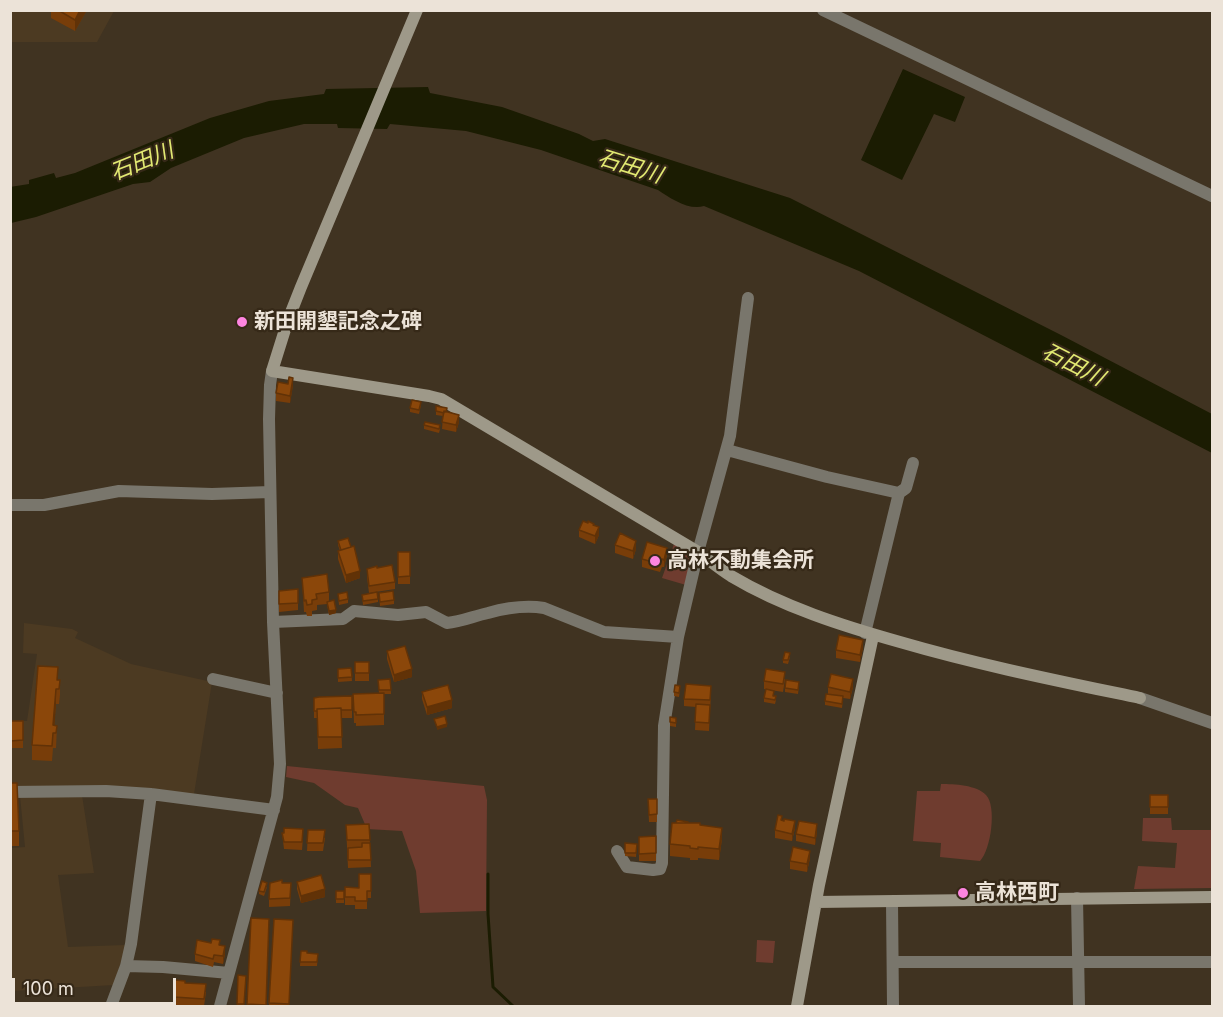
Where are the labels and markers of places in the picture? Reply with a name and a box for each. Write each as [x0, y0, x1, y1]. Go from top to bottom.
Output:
place label: 新田開墾記念之碑 [254, 309, 422, 335]
marker: 新田開墾記念之碑 [235, 315, 249, 329]
place label: 高林不動集会所 [667, 548, 814, 574]
marker: 高林不動集会所 [648, 554, 662, 568]
place label: 高林西町 [975, 880, 1059, 906]
marker: 高林西町 [956, 886, 970, 900]

